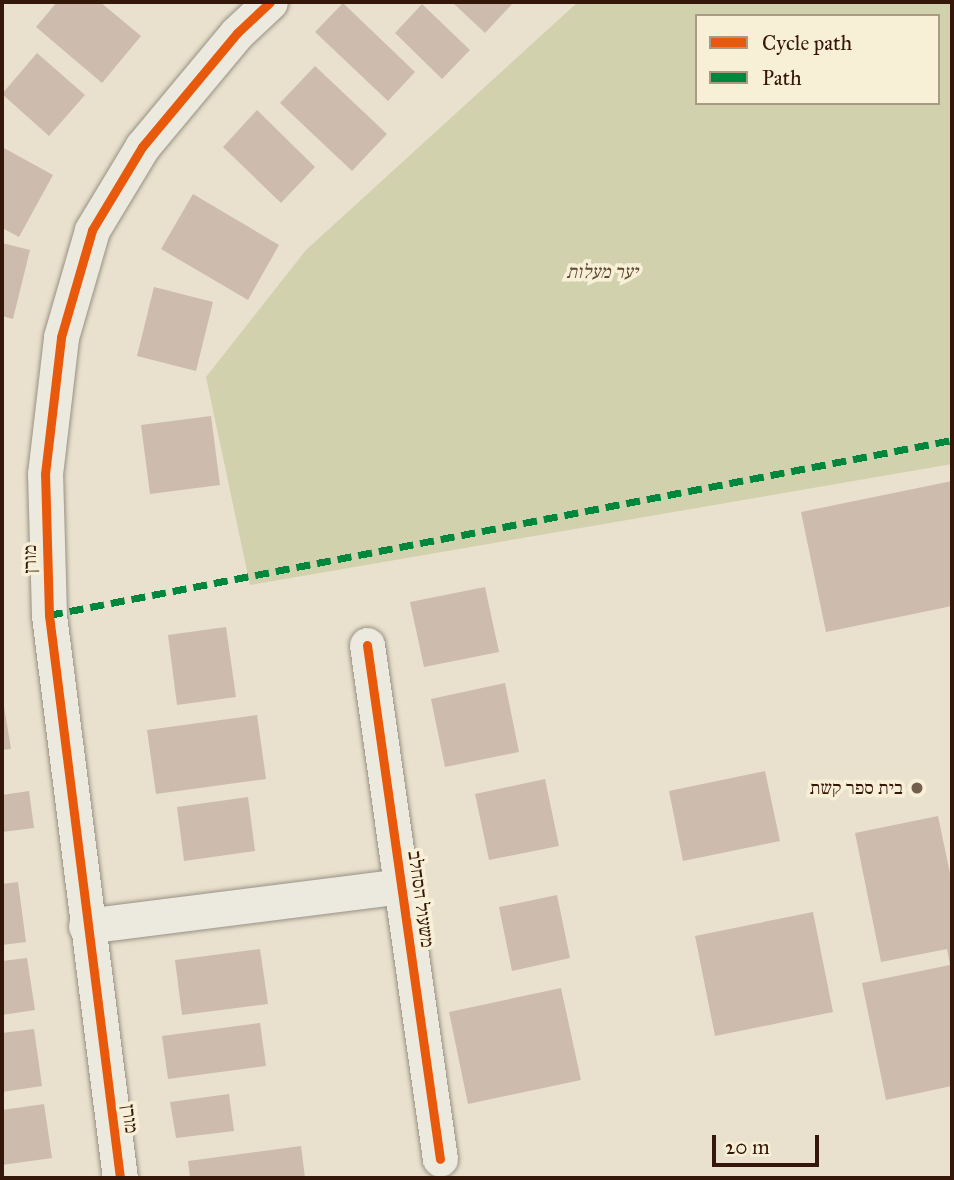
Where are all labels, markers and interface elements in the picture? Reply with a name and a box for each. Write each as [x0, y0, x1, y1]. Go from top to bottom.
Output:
legend [695, 14, 940, 105]
text: Cycle path [762, 30, 852, 56]
text: Path [762, 65, 802, 91]
park label: יער מעלות [566, 261, 638, 283]
street label: מורן [18, 544, 42, 574]
place label: בית ספר קשת [810, 777, 903, 799]
marker: בית ספר קשת [909, 780, 925, 796]
street label: משעול הסחלב [403, 849, 439, 949]
street label: מורן [117, 1103, 143, 1135]
scale bar [716, 1120, 823, 1164]
text: 20 m [725, 1134, 770, 1160]

